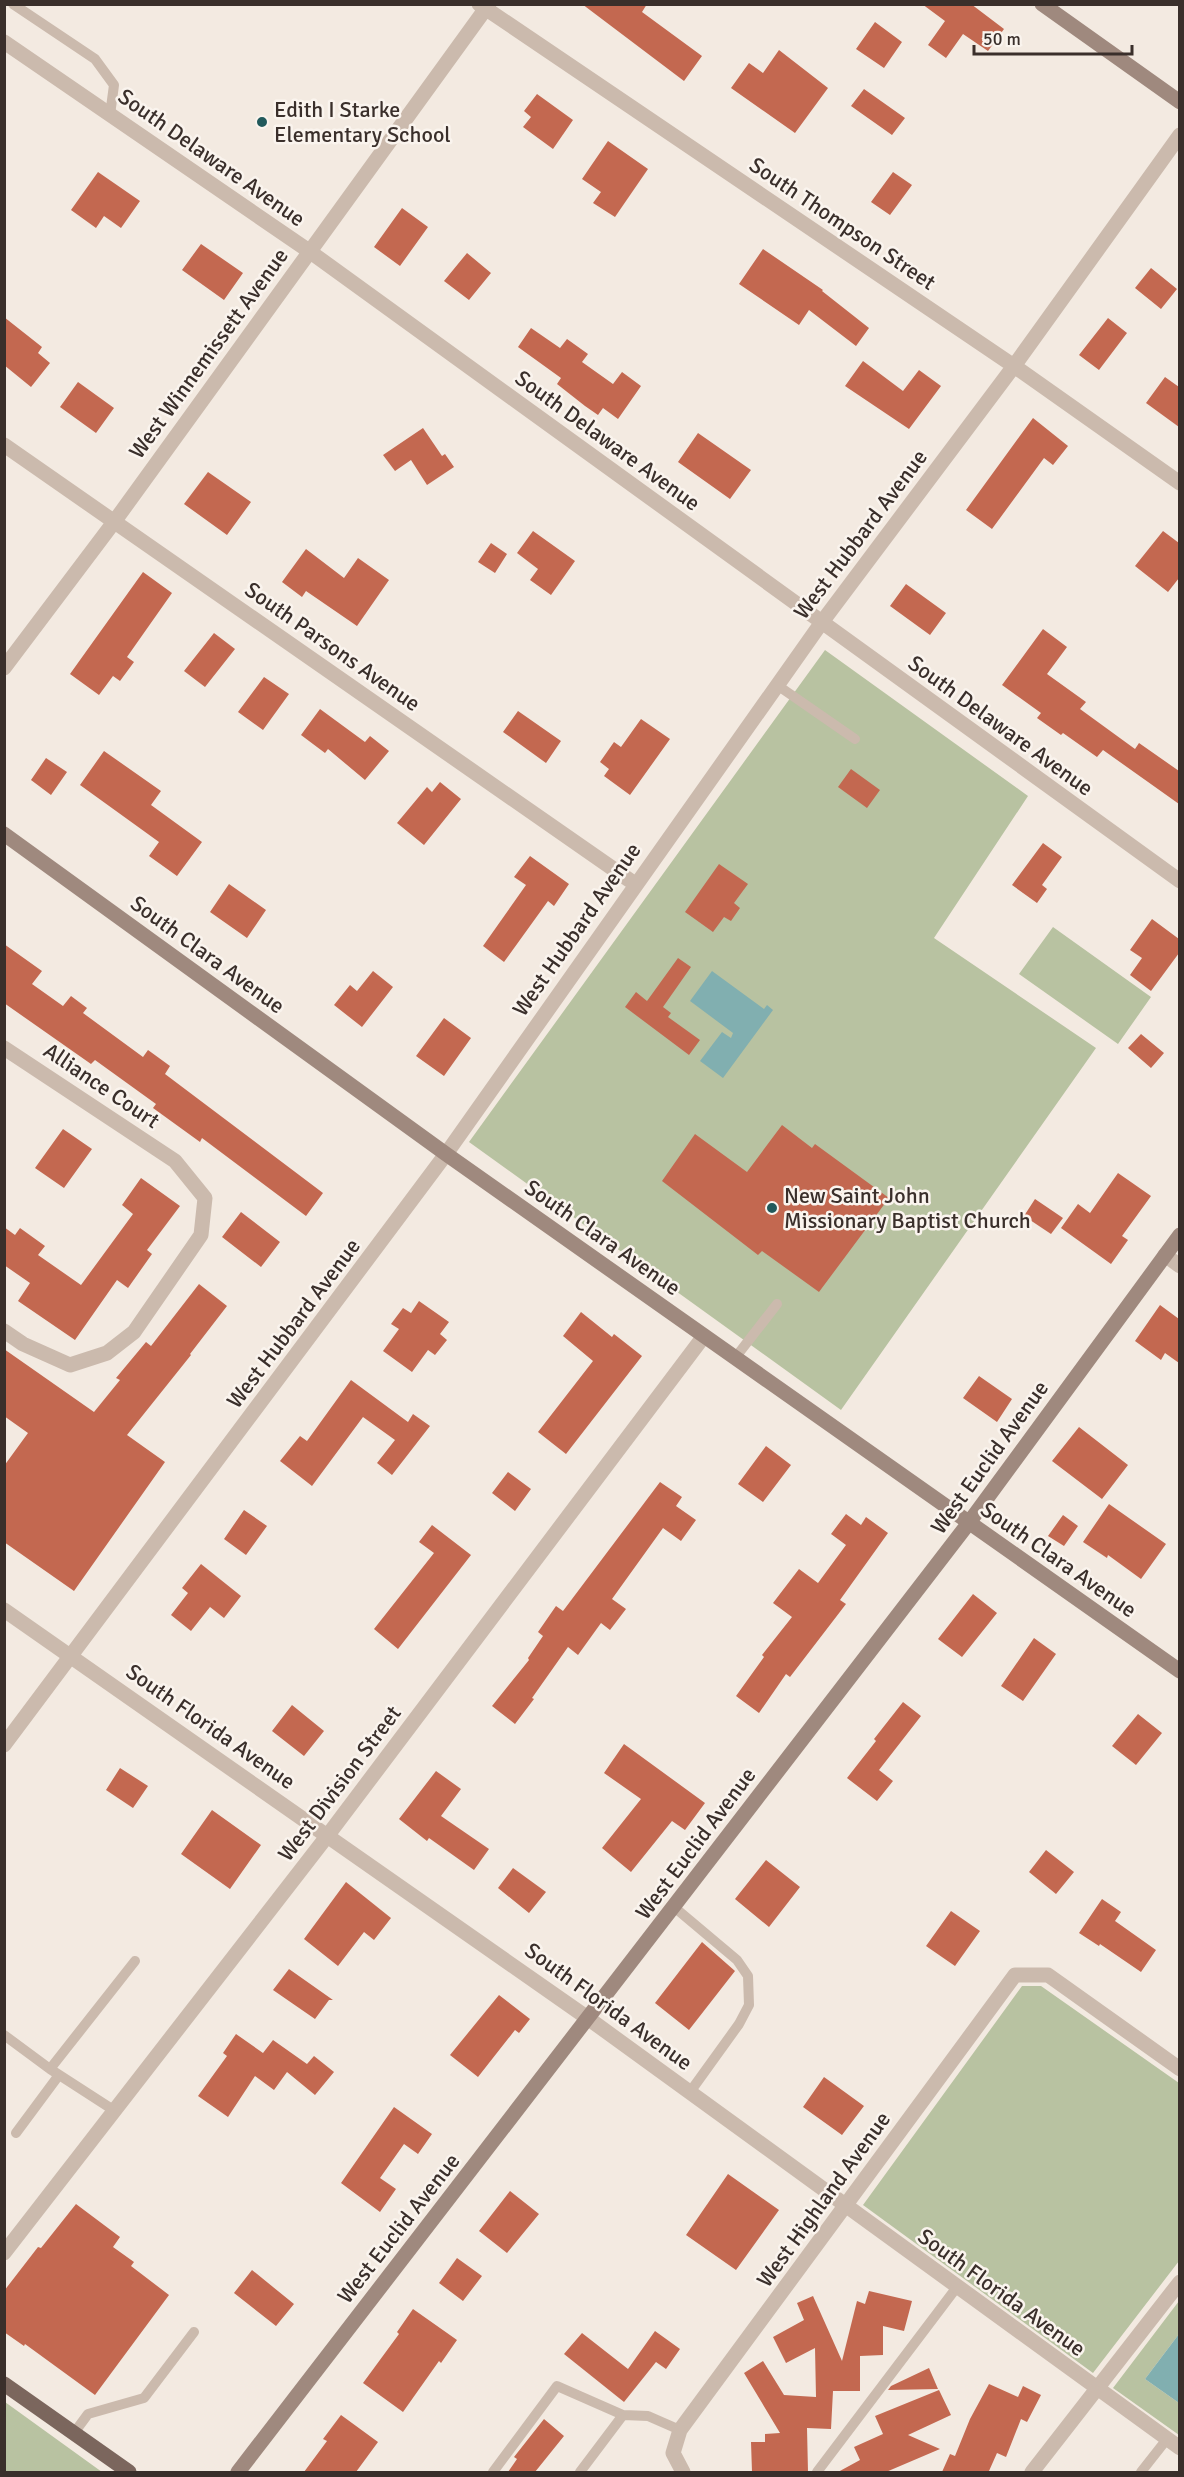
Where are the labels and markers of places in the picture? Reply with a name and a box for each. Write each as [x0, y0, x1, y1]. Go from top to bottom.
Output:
place label: Edith I Starke Elementary School [274, 96, 451, 148]
marker: Edith I Starke Elementary School [255, 115, 269, 129]
place label: New Saint John Missionary Baptist Church [784, 1182, 1031, 1234]
marker: New Saint John Missionary Baptist Church [765, 1201, 779, 1215]

